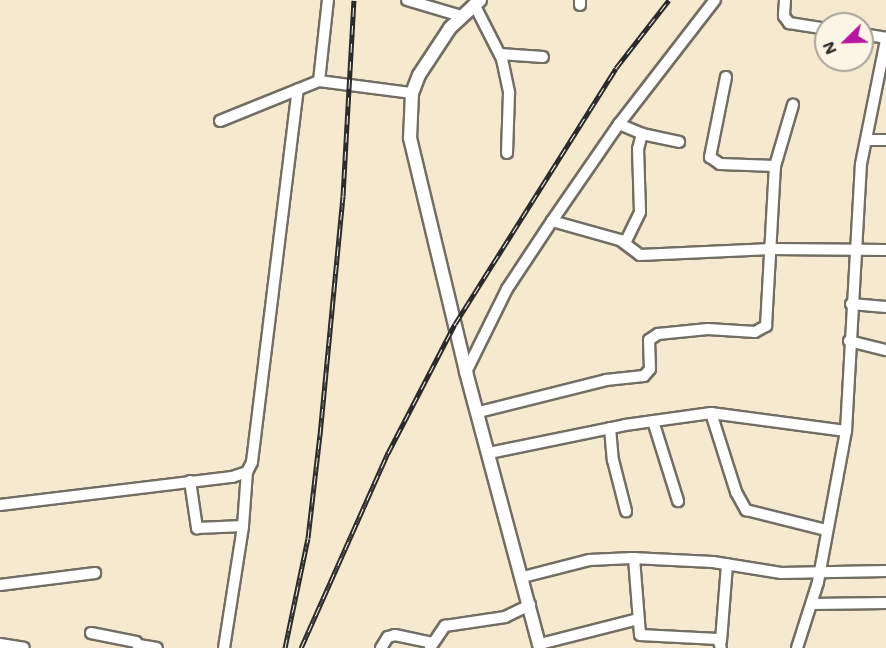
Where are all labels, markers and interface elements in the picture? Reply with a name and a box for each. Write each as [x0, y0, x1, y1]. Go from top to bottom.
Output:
north arrow [814, 12, 874, 72]
text: N [817, 39, 841, 58]

